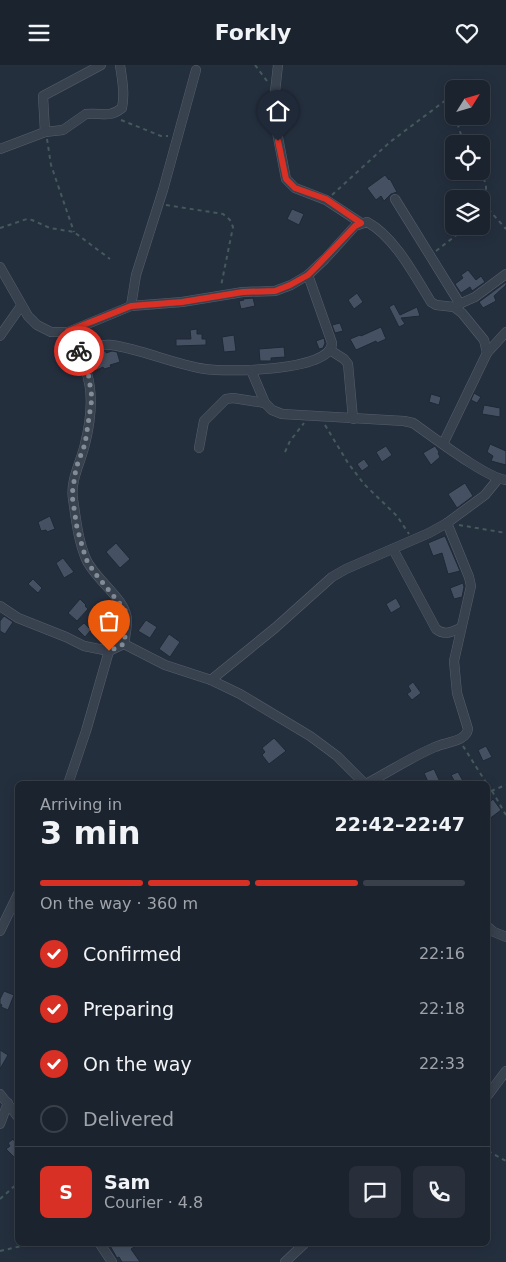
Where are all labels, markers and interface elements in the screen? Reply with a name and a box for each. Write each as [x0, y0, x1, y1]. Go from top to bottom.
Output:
icon: menu [25, 19, 53, 47]
icon: heart [453, 19, 481, 47]
text: Forkly [215, 20, 291, 45]
north arrow [445, 80, 490, 125]
map controls [445, 80, 490, 235]
pin [257, 90, 299, 141]
icon: home [264, 97, 292, 125]
button: locate [445, 135, 490, 180]
button: layers [445, 190, 490, 235]
courier [54, 326, 104, 376]
icon: bike [65, 337, 93, 365]
pin [88, 600, 130, 651]
icon: bag [95, 607, 123, 635]
text: Arriving in [40, 795, 122, 814]
text: 22:42–22:47 [335, 813, 465, 835]
text: 3 min [40, 814, 141, 852]
text: On the way · 360 m [40, 894, 198, 913]
icon: check [40, 940, 68, 968]
text: Confirmed [83, 943, 182, 965]
text: 22:16 [419, 944, 465, 963]
icon: check [40, 995, 68, 1023]
text: Preparing [83, 998, 174, 1020]
text: 22:18 [419, 999, 465, 1018]
icon: check [40, 1050, 68, 1078]
text: On the way [83, 1053, 192, 1075]
text: 22:33 [419, 1054, 465, 1073]
text: Delivered [83, 1108, 174, 1130]
button: chat [349, 1166, 401, 1218]
button: phone [413, 1166, 465, 1218]
text: Sam [104, 1171, 150, 1193]
text: S [59, 1181, 73, 1203]
text: Courier · 4.8 [104, 1193, 203, 1212]

